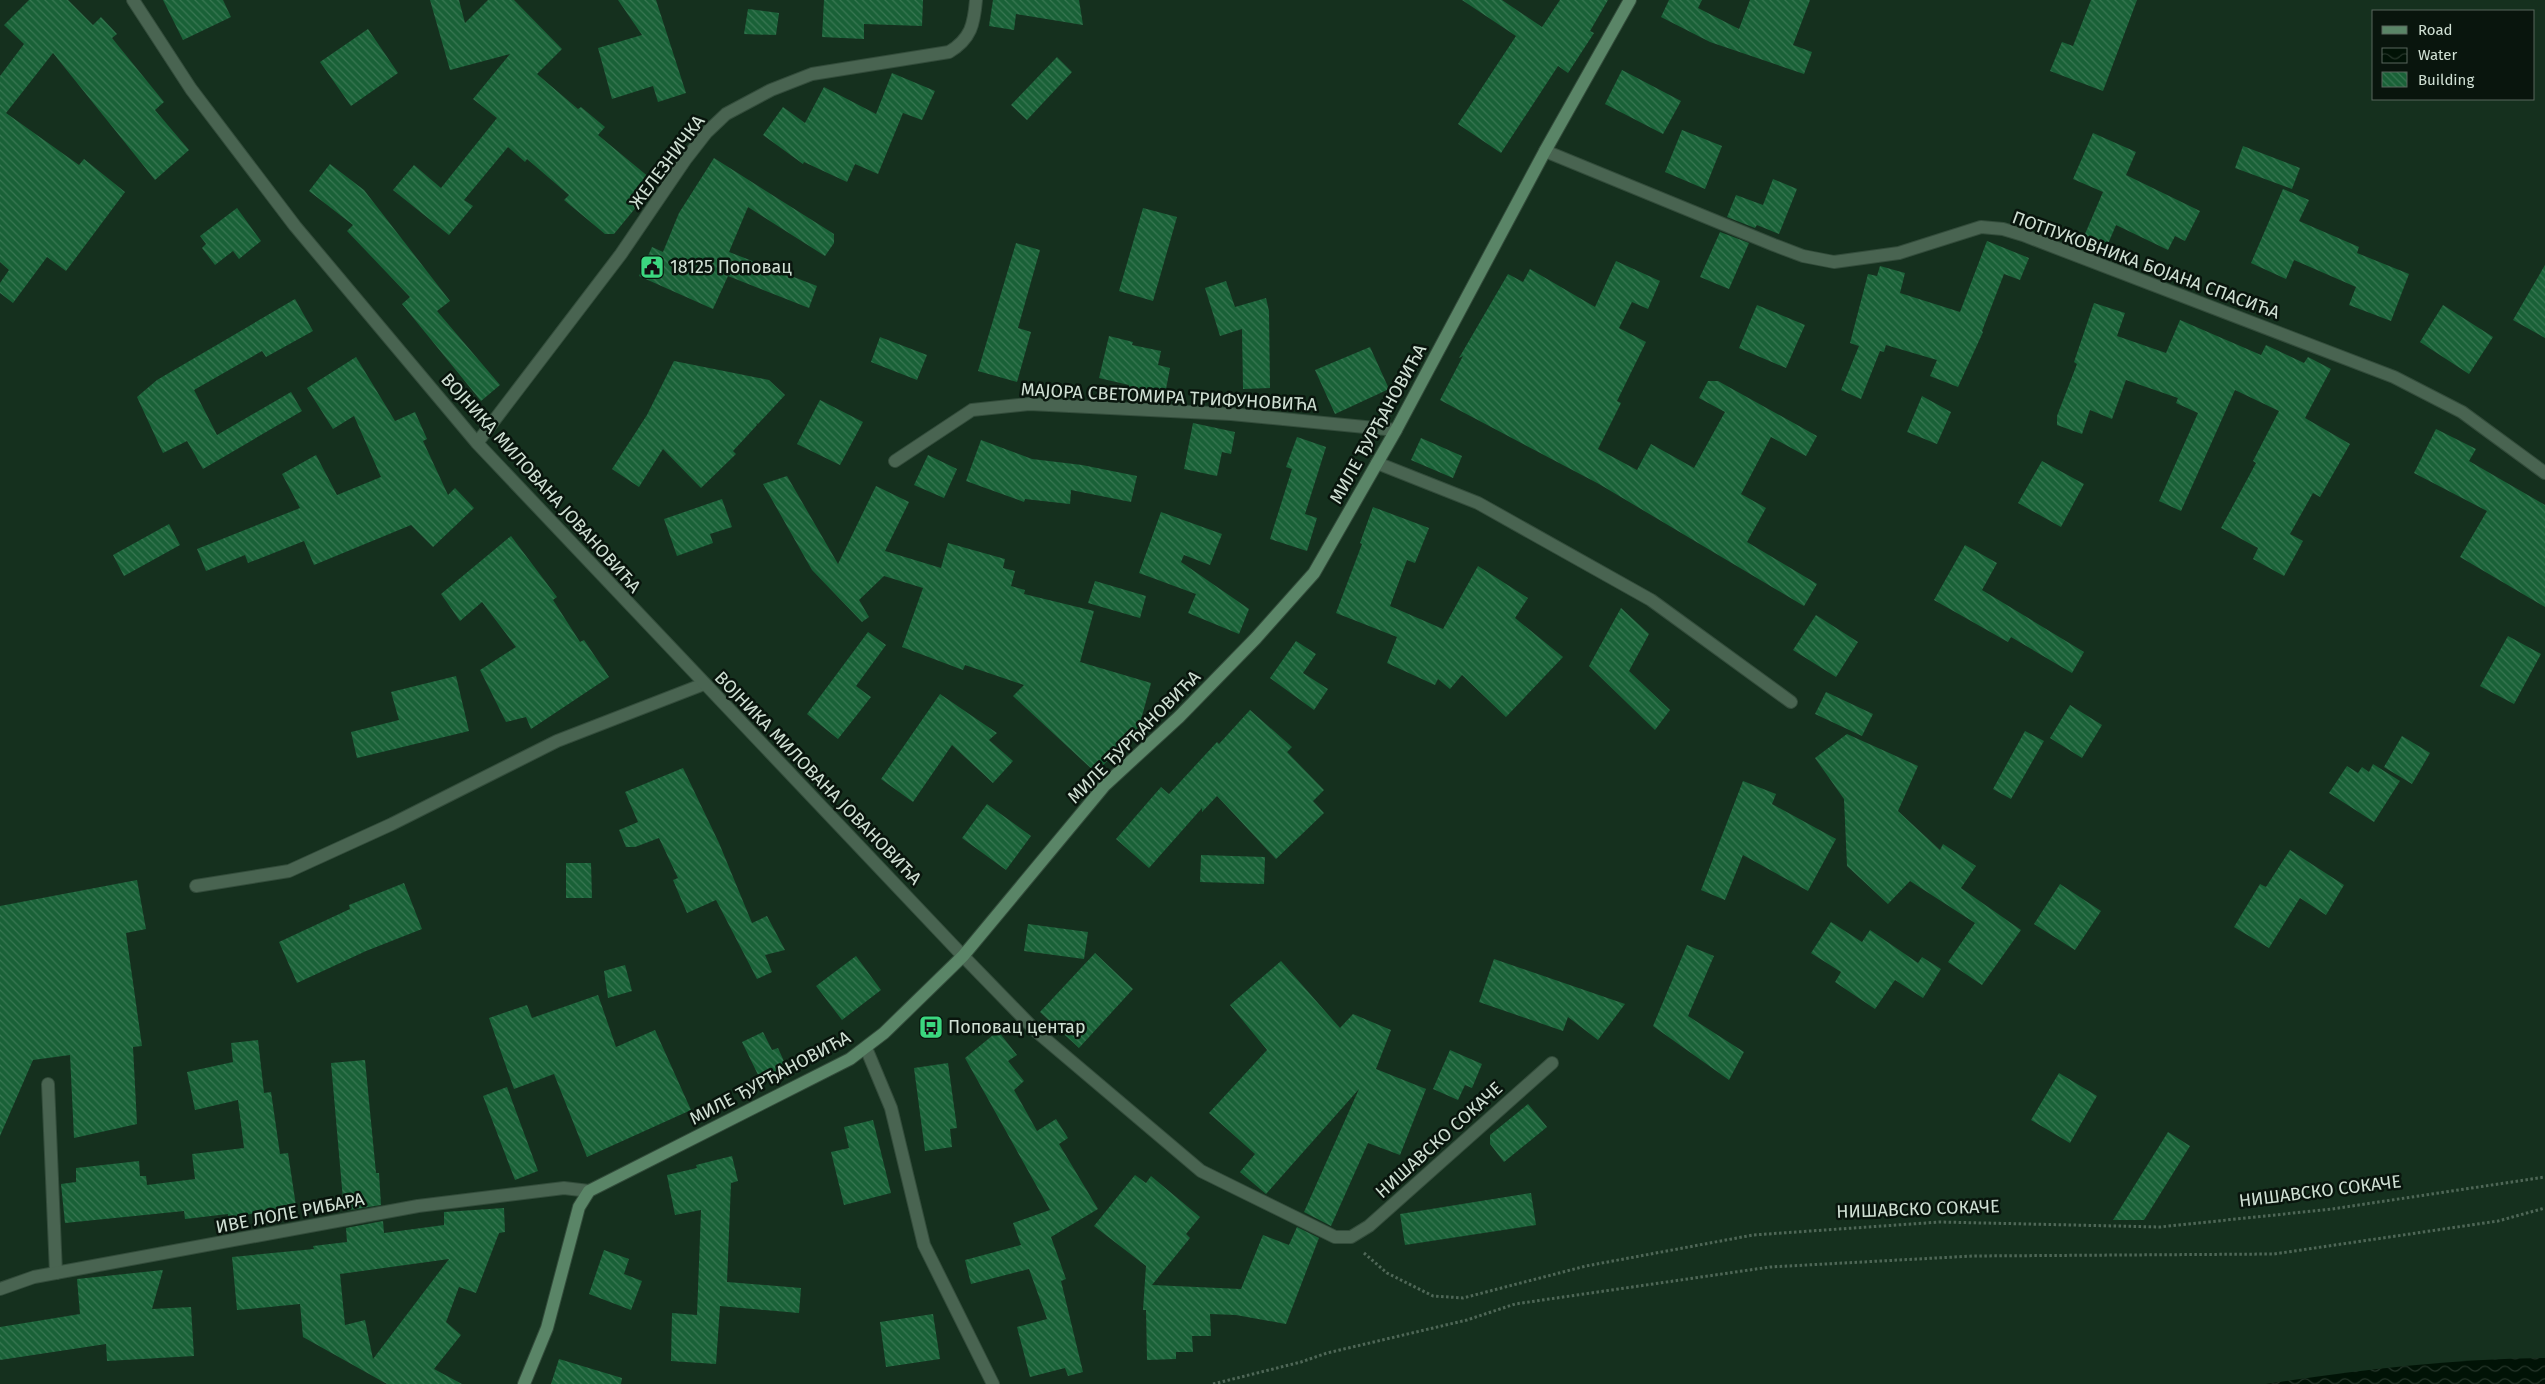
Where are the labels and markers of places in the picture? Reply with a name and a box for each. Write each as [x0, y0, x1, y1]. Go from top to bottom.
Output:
public building icon: 18125 Поповац [639, 254, 665, 280]
place label: 18125 Поповац [670, 256, 792, 278]
bus stop icon: Поповац центар [918, 1014, 944, 1040]
place label: Поповац центар [948, 1016, 1086, 1038]

